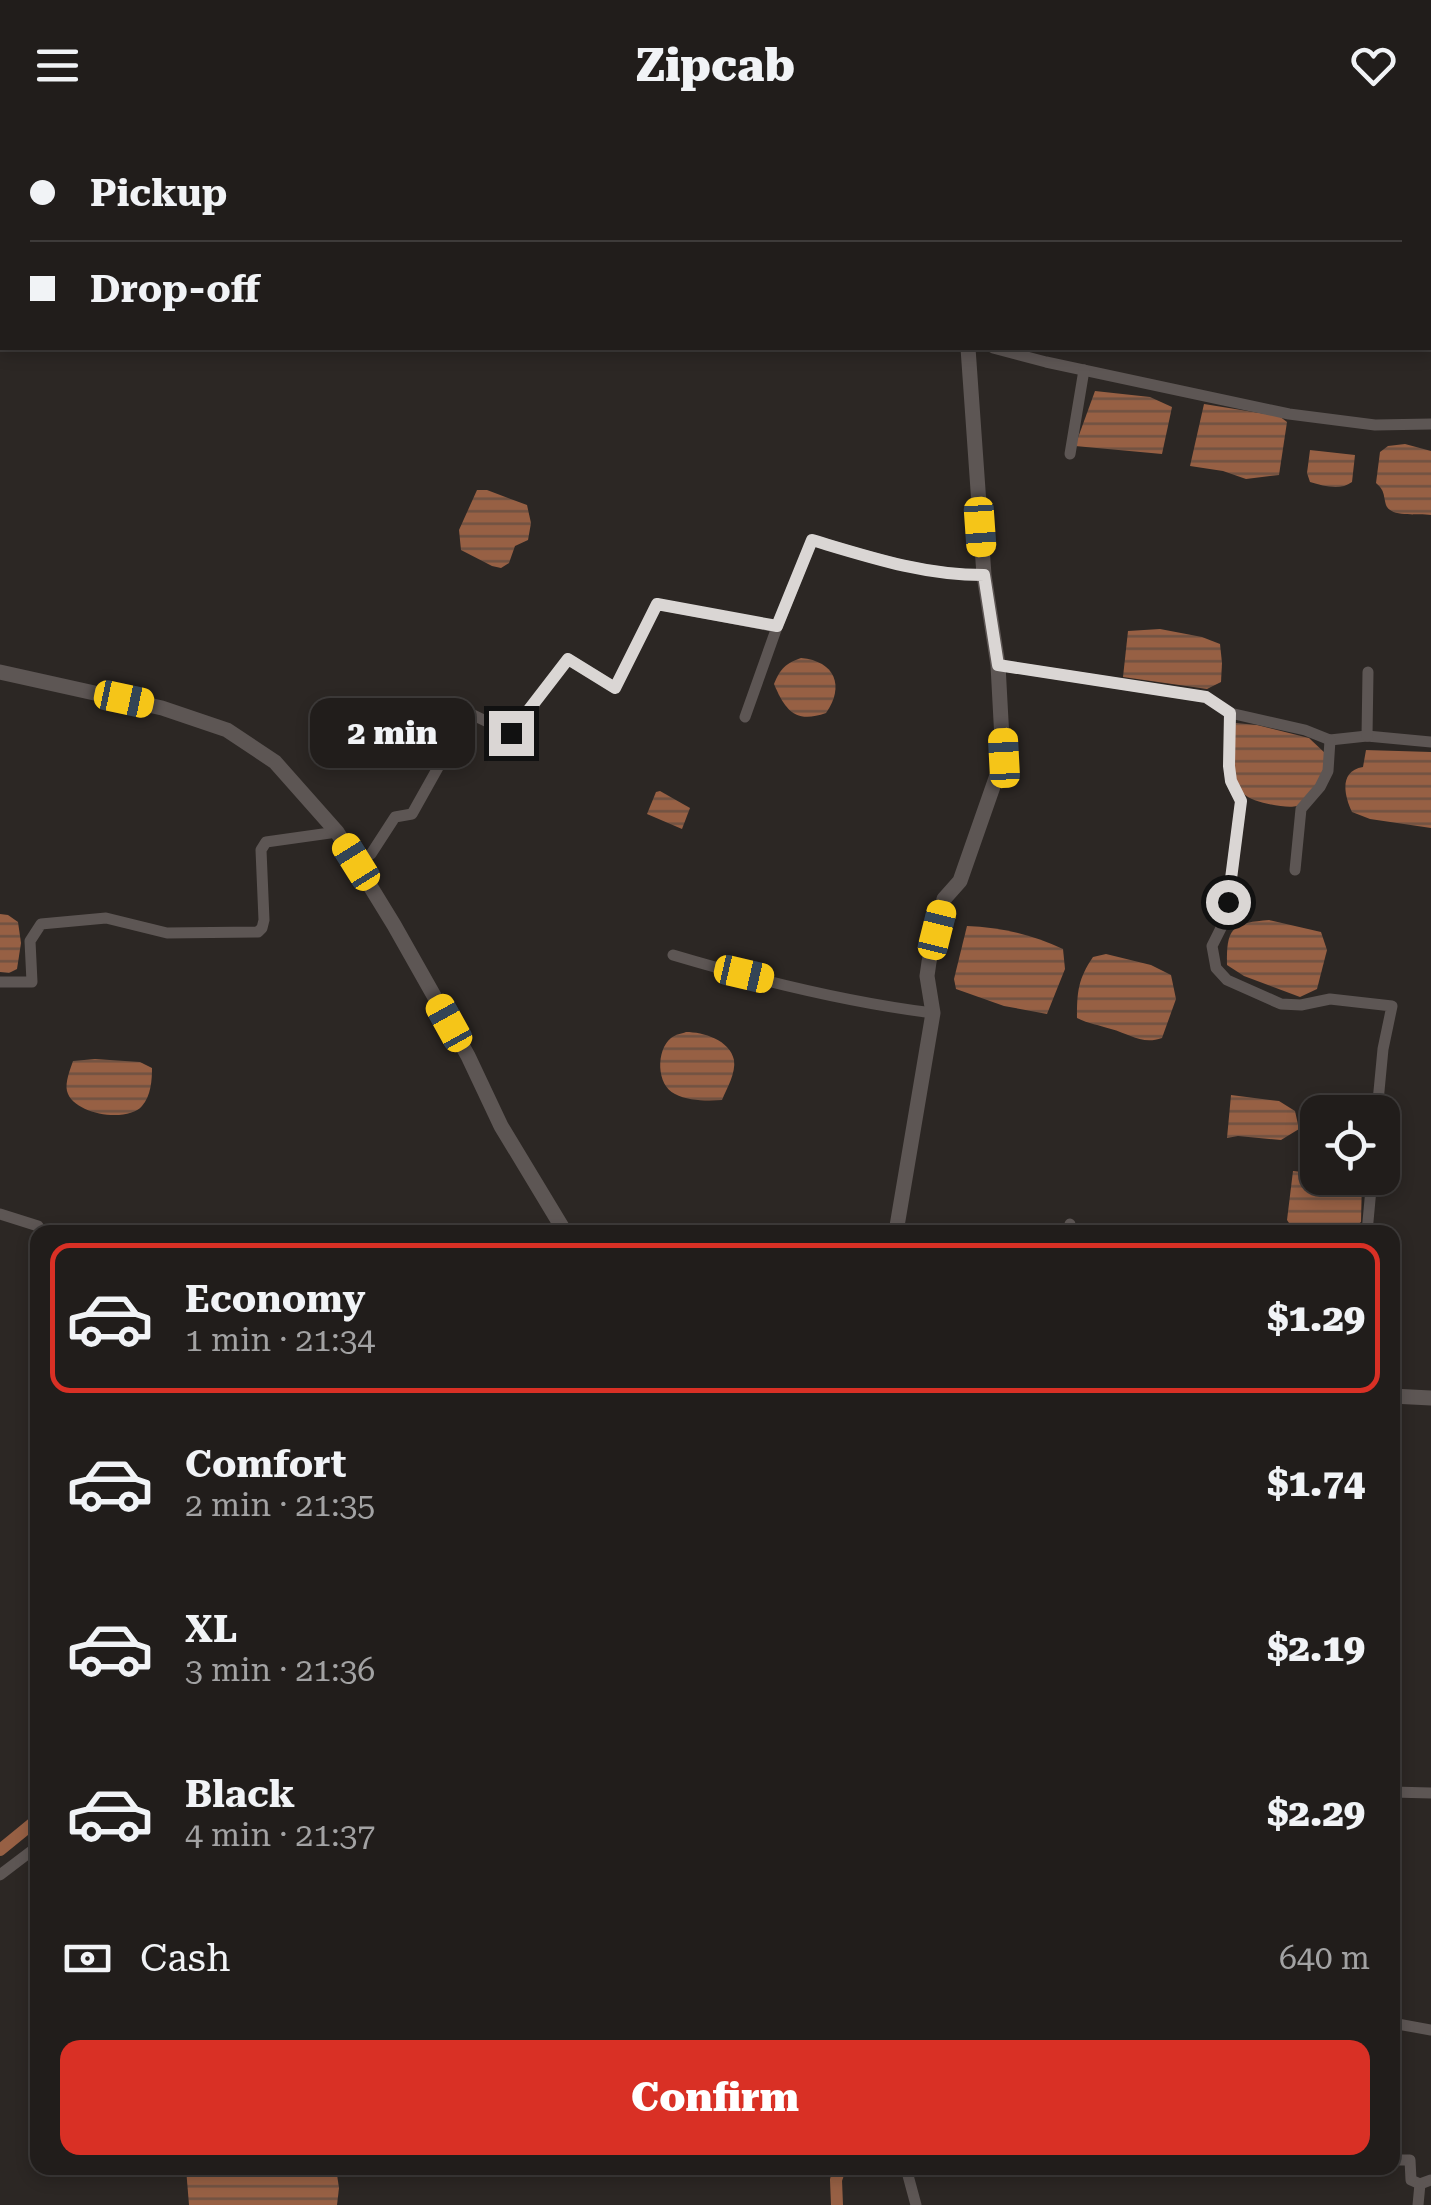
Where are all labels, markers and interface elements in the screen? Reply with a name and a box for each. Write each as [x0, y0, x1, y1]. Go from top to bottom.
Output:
icon: menu [30, 38, 85, 93]
icon: heart [1346, 38, 1401, 93]
text: Zipcab [636, 39, 795, 92]
text: Pickup [90, 171, 227, 215]
text: Drop-off [90, 267, 260, 311]
car [963, 496, 997, 558]
car [92, 678, 156, 720]
callout: 2 min [311, 698, 476, 768]
route end [489, 711, 534, 756]
text: 2 min [348, 714, 437, 752]
car [987, 727, 1021, 789]
car [327, 829, 385, 895]
route start [1206, 880, 1251, 925]
car [915, 897, 959, 963]
car [711, 953, 777, 995]
car [421, 989, 477, 1057]
map controls [1300, 1095, 1400, 1195]
button: locate [1300, 1095, 1400, 1195]
icon: car [65, 1273, 155, 1363]
text: Economy [185, 1277, 365, 1321]
text: $1.29 [1267, 1296, 1365, 1340]
text: 1 min · 21:34 [185, 1321, 375, 1359]
icon: car [65, 1438, 155, 1528]
text: Comfort [185, 1442, 346, 1486]
text: $1.74 [1267, 1461, 1365, 1505]
text: 2 min · 21:35 [185, 1486, 375, 1524]
icon: car [65, 1603, 155, 1693]
text: XL [185, 1607, 237, 1651]
text: $2.19 [1267, 1626, 1365, 1670]
text: 3 min · 21:36 [185, 1651, 375, 1689]
icon: car [65, 1768, 155, 1858]
text: Black [185, 1772, 295, 1816]
text: $2.29 [1267, 1791, 1365, 1835]
text: 4 min · 21:37 [185, 1816, 375, 1854]
icon: cash [60, 1931, 115, 1986]
text: Cash [140, 1936, 230, 1980]
text: 640 m [1279, 1939, 1370, 1977]
button: Confirm [60, 2040, 1370, 2155]

